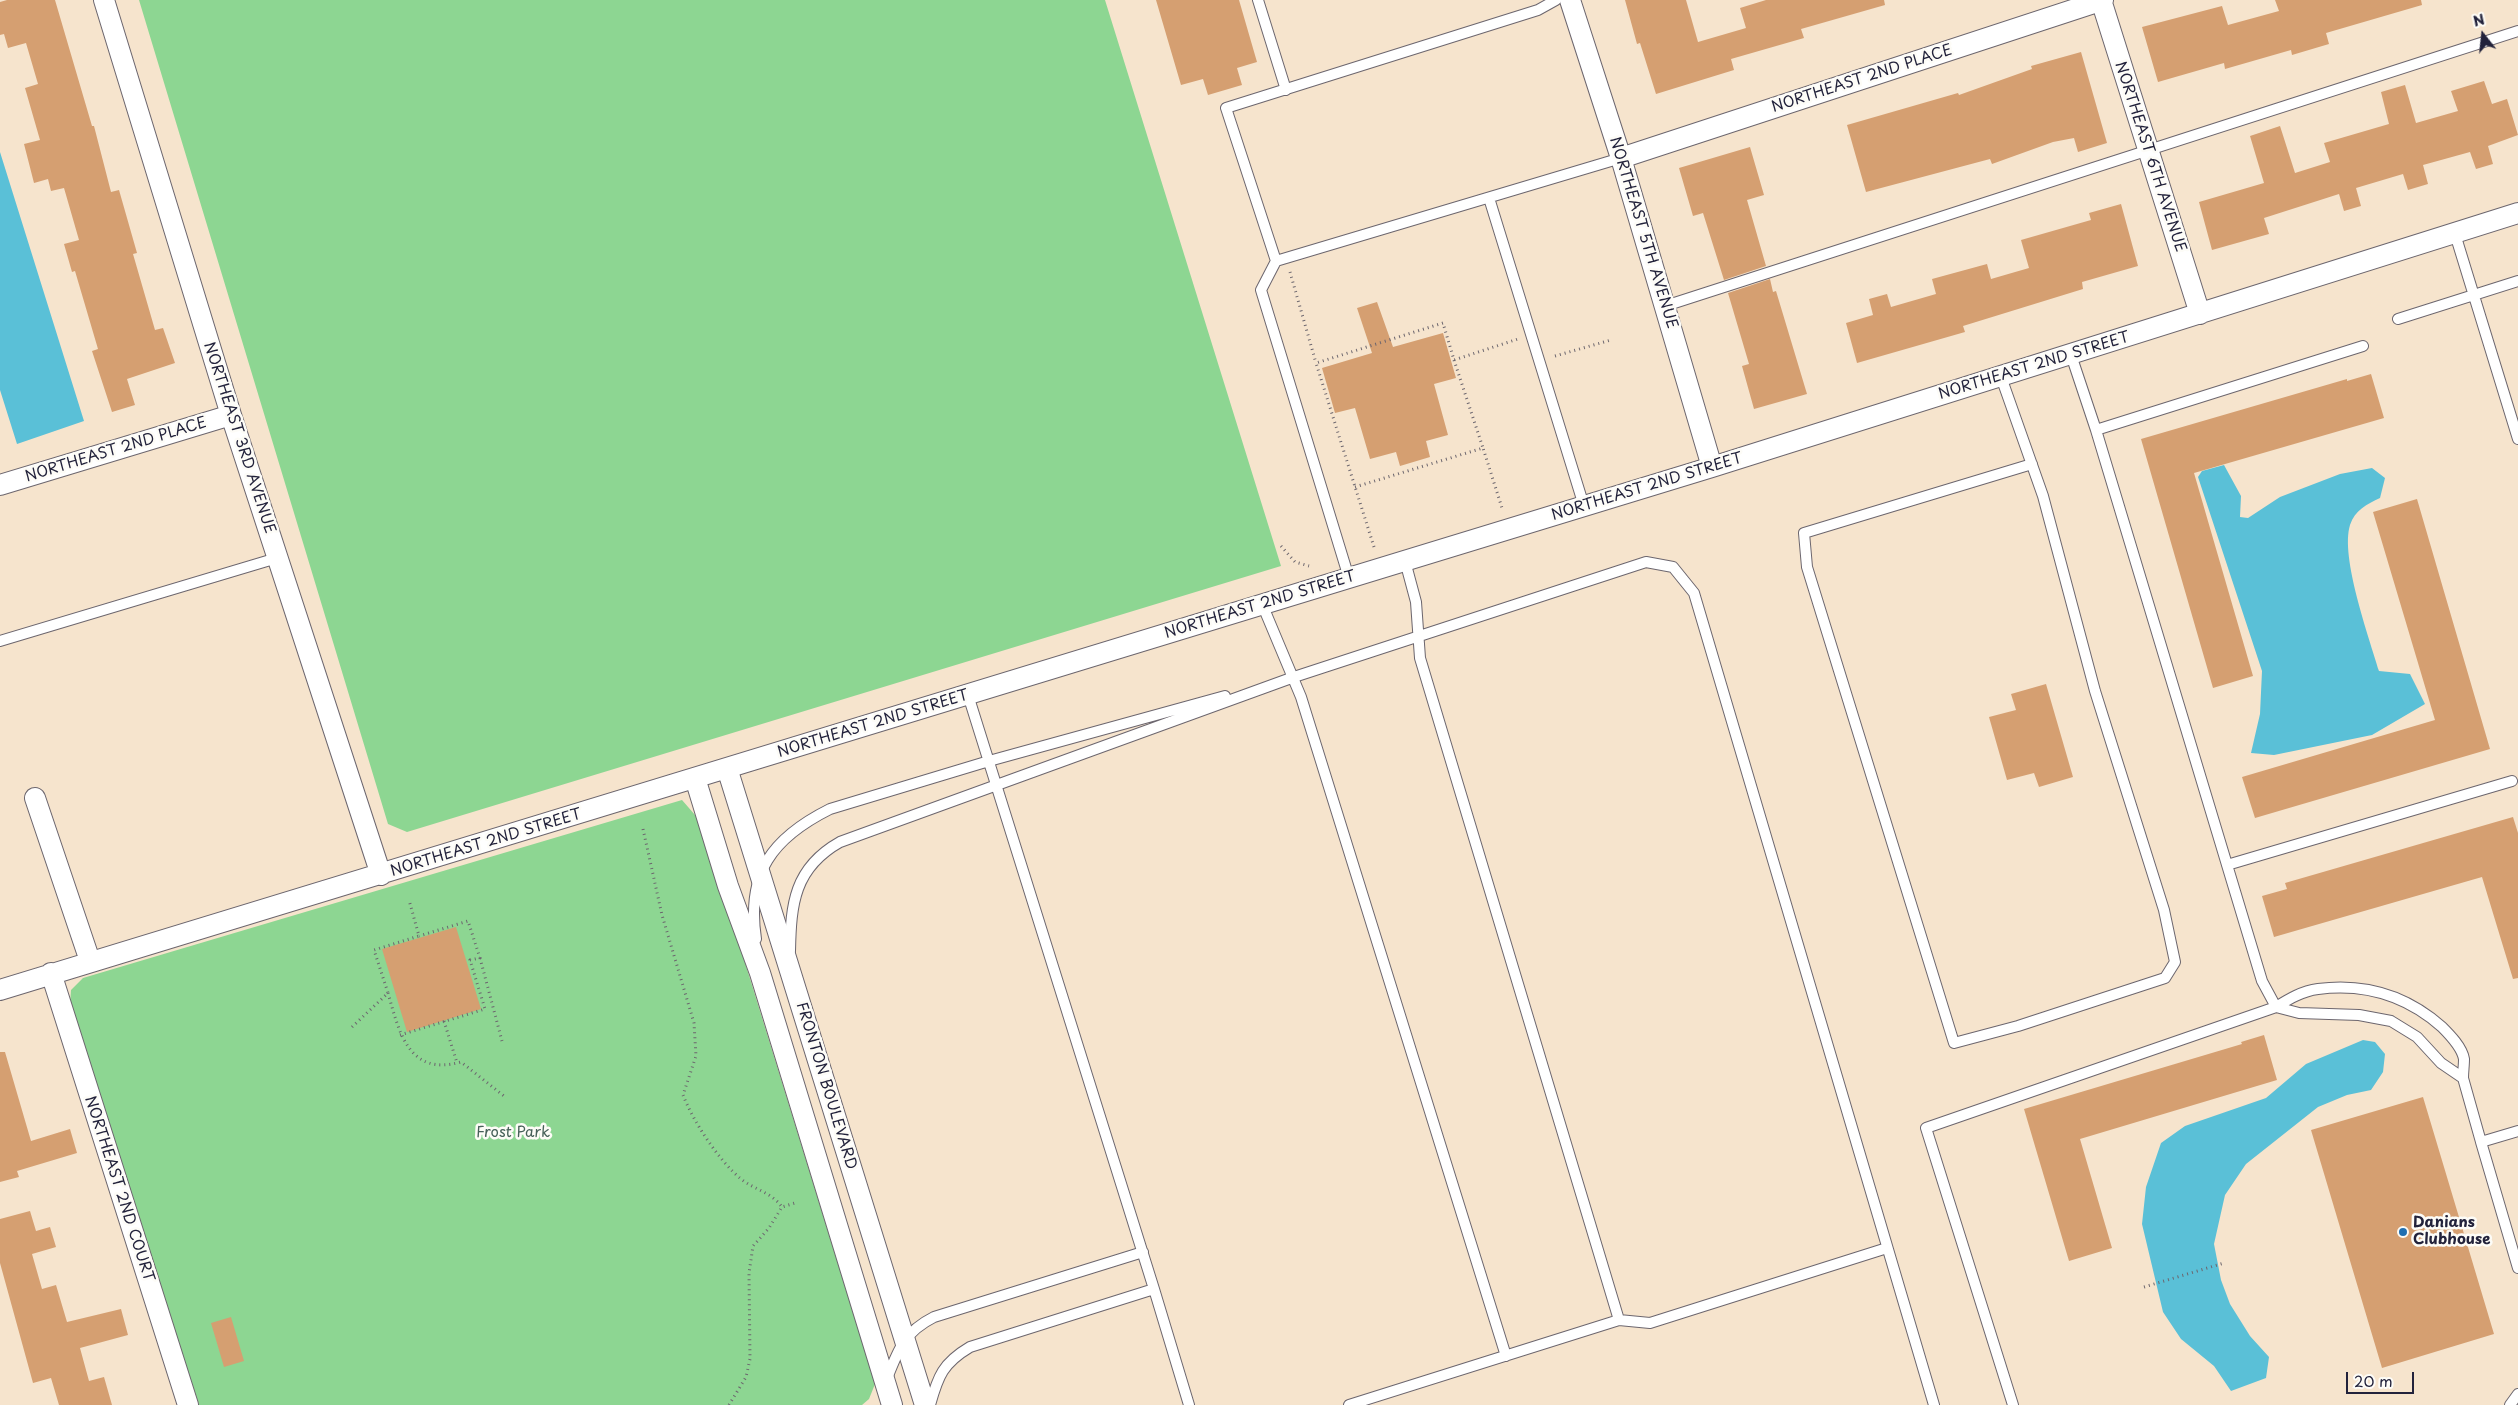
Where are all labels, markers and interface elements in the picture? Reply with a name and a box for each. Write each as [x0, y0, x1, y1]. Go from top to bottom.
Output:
text: N [2471, 8, 2487, 32]
north arrow [2458, 10, 2508, 60]
street label: NORTHEAST 2ND PLACE [1769, 41, 1955, 117]
street label: NORTHEAST 6TH AVENUE [2111, 59, 2189, 255]
street label: NORTHEAST 5TH AVENUE [1605, 135, 1681, 331]
street label: NORTHEAST 2ND STREET [1936, 328, 2132, 404]
street label: NORTHEAST 3RD AVENUE [199, 340, 279, 536]
street label: NORTHEAST 2ND PLACE [23, 414, 209, 486]
street label: NORTHEAST 2ND STREET [1549, 449, 1745, 525]
street label: NORTHEAST 2ND STREET [1162, 567, 1358, 643]
street label: NORTHEAST 2ND STREET [775, 686, 971, 762]
street label: NORTHEAST 2ND STREET [388, 805, 584, 881]
street label: FRONTON BOULEVARD [792, 1000, 860, 1172]
street label: NORTHEAST 2ND COURT [80, 1094, 158, 1284]
park label: Frost Park [476, 1124, 550, 1142]
place label: Danians Clubhouse [2413, 1214, 2490, 1249]
marker: Danians Clubhouse [2397, 1226, 2409, 1238]
scale bar [2348, 1362, 2416, 1394]
text: 20 m [2354, 1369, 2393, 1392]

